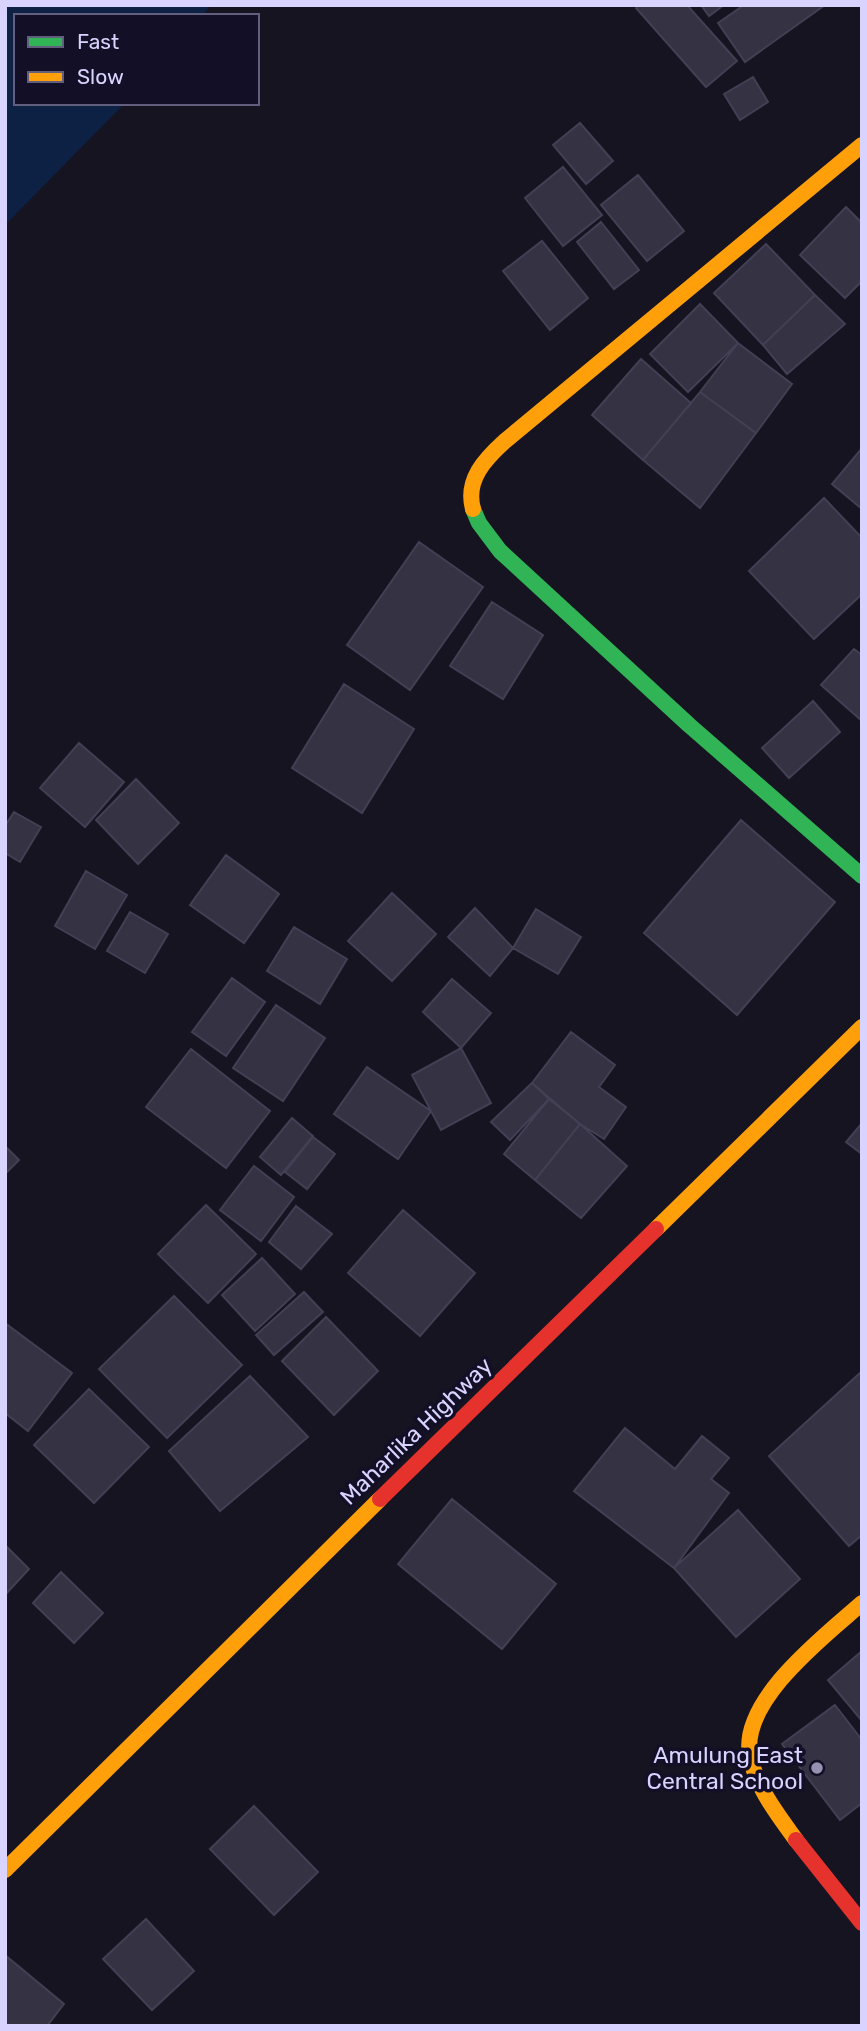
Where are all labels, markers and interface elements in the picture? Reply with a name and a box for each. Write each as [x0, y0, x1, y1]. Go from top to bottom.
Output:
legend [14, 14, 259, 105]
text: Fast [77, 29, 119, 54]
text: Slow [77, 64, 124, 89]
street label: Maharlika Highway [334, 1351, 498, 1511]
place label: Amulung East Central School [647, 1741, 803, 1795]
marker: Amulung East Central School [809, 1760, 825, 1776]

